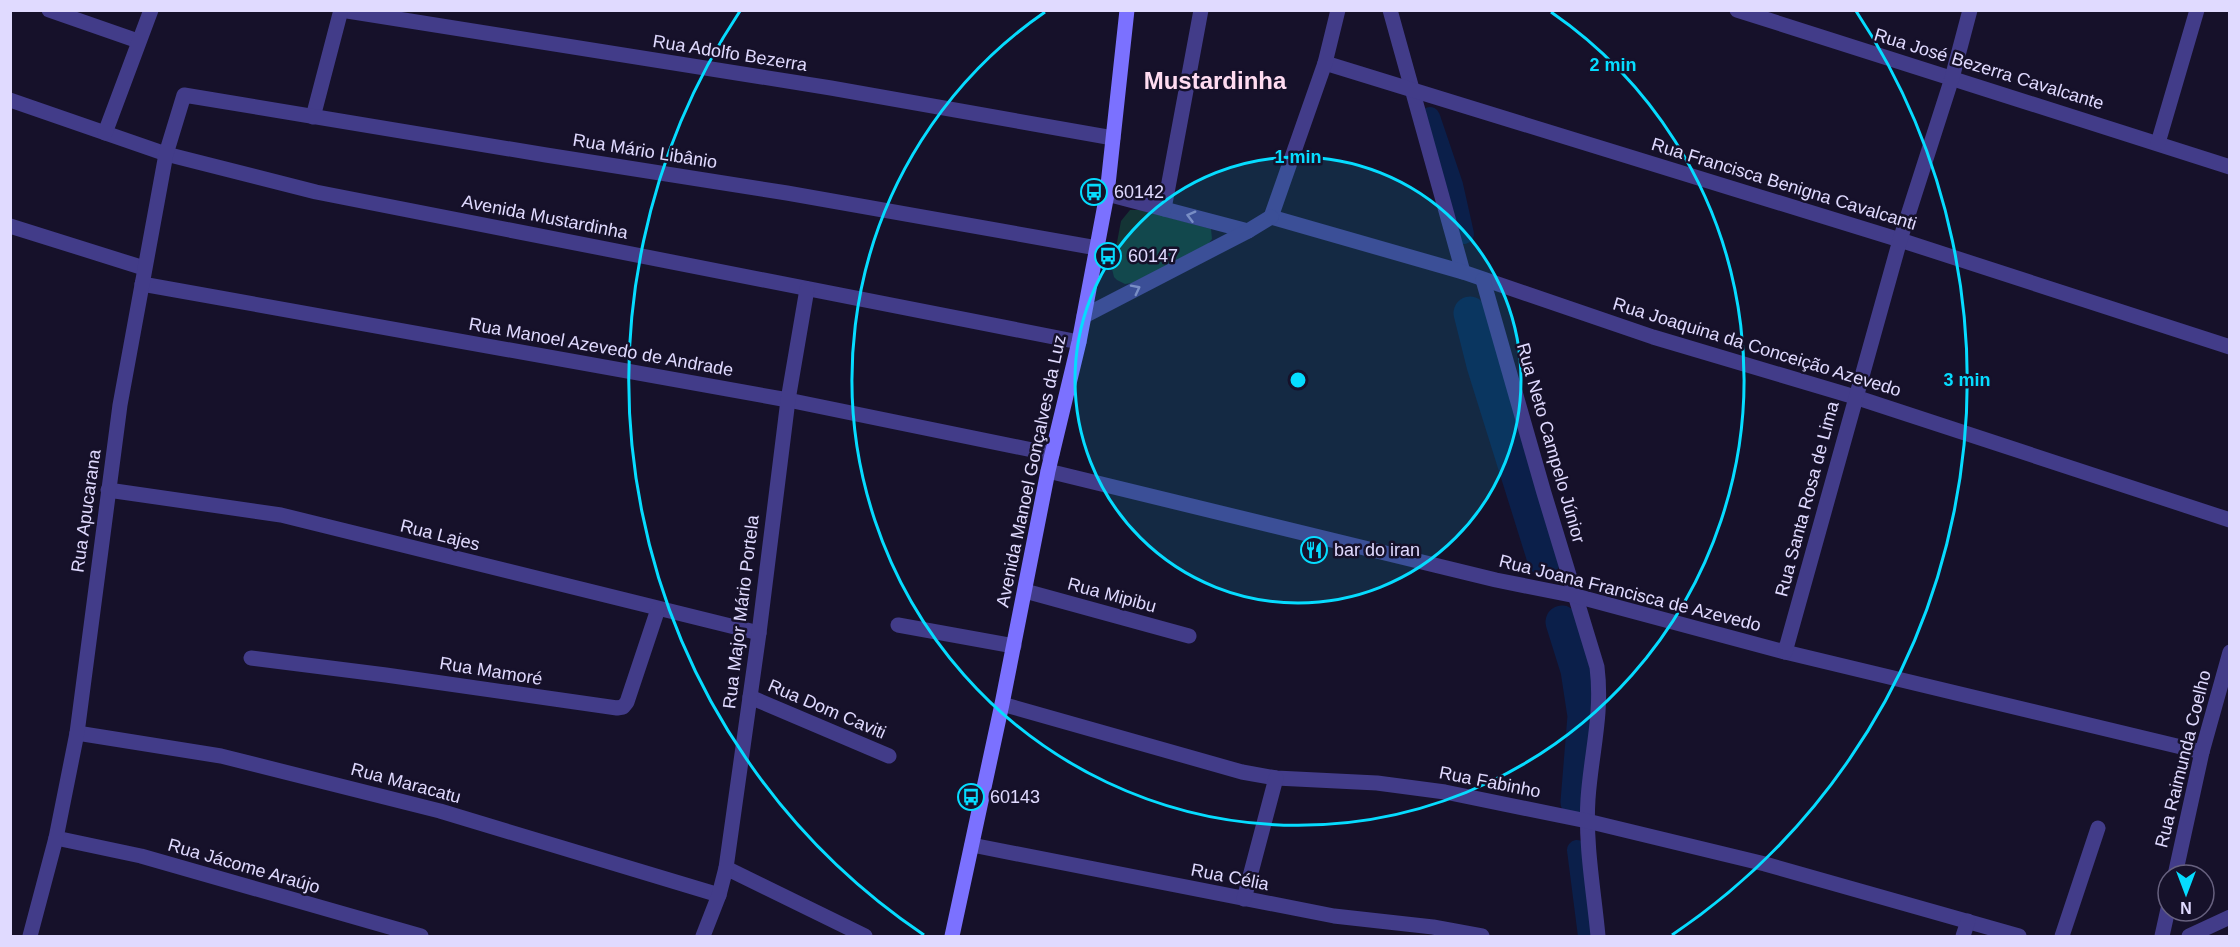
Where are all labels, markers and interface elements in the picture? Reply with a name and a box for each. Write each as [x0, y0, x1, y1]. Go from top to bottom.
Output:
street label: Rua José Bezerra Cavalcante [1872, 24, 2106, 114]
street label: Rua Adolfo Bezerra [651, 31, 810, 75]
text: 2 min [1589, 55, 1637, 75]
district label: Mustardinha [1144, 67, 1287, 94]
street label: Rua Mário Libânio [571, 130, 719, 172]
street label: Rua Francisca Benigna Cavalcanti [1649, 134, 1919, 234]
text: 1 min [1274, 147, 1322, 167]
bus stop icon: 60142 [1079, 177, 1109, 207]
place label: 60142 [1114, 182, 1164, 202]
street label: Avenida Mustardinha [460, 191, 631, 243]
one-way arrow [1187, 211, 1197, 223]
bus stop icon: 60147 [1093, 241, 1123, 271]
place label: 60147 [1128, 246, 1178, 266]
one-way arrow [1130, 285, 1141, 297]
street label: Rua Joaquina da Conceição Azevedo [1611, 294, 1903, 400]
street label: Rua Manoel Azevedo de Andrade [467, 314, 735, 380]
street label: Avenida Manoel Gonçalves da Luz [992, 333, 1070, 609]
street label: Rua Neto Campelo Júnior [1513, 341, 1589, 545]
centre of rings [1288, 370, 1308, 390]
text: 3 min [1943, 370, 1991, 390]
street label: Rua Santa Rosa de Lima [1771, 398, 1843, 599]
street label: Rua Apucarana [67, 447, 105, 574]
street label: Rua Major Mário Portela [719, 513, 763, 710]
street label: Rua Lajes [398, 515, 482, 555]
restaurant icon: bar do iran [1299, 535, 1329, 565]
place label: bar do iran [1334, 540, 1420, 560]
street label: Rua Joana Francisca de Azevedo [1497, 551, 1763, 635]
street label: Rua Mipibu [1065, 574, 1159, 616]
street label: Rua Mamoré [438, 653, 544, 689]
street label: Rua Raimunda Coelho [2151, 668, 2215, 850]
street label: Rua Dom Caviti [765, 675, 889, 743]
street label: Rua Maracatu [349, 759, 463, 807]
street label: Rua Fabinho [1437, 762, 1543, 802]
bus stop icon: 60143 [956, 782, 986, 812]
place label: 60143 [990, 787, 1040, 807]
street label: Rua Jácome Araújo [166, 835, 322, 897]
street label: Rua Célia [1189, 860, 1272, 895]
north arrow [2156, 863, 2216, 923]
text: N [2180, 899, 2192, 916]

